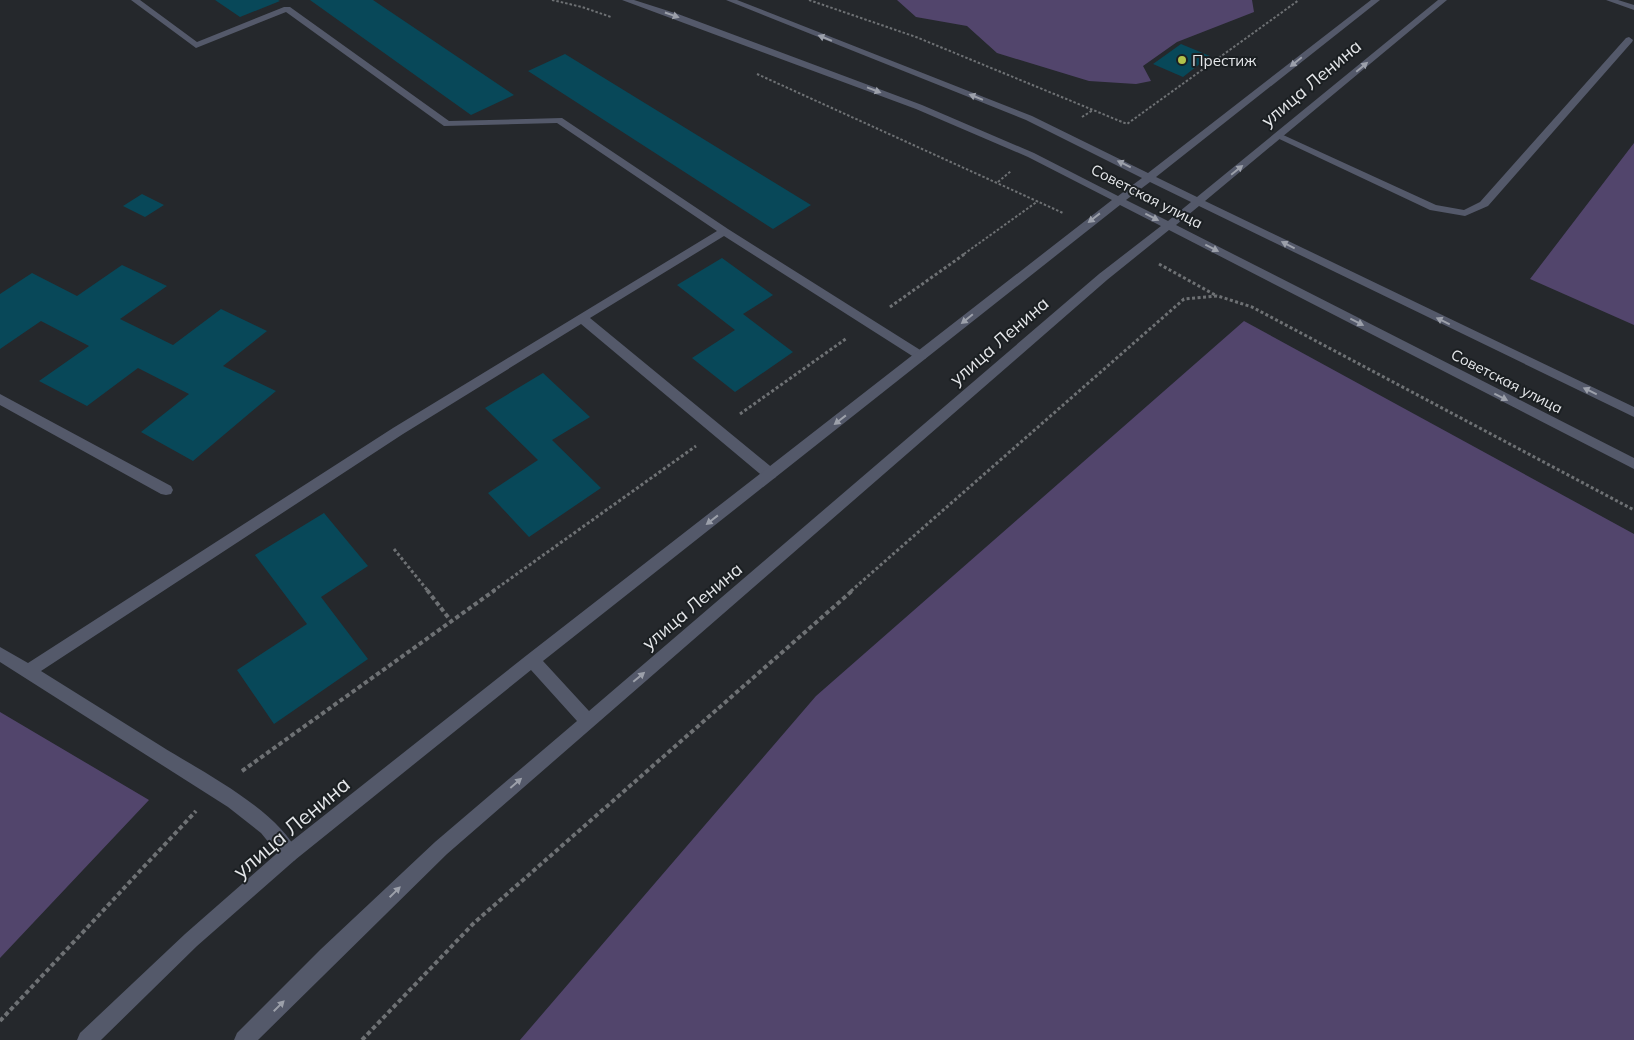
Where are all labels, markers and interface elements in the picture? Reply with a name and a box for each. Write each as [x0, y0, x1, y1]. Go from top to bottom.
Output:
one-way arrow [665, 12, 680, 19]
one-way arrow [817, 33, 832, 41]
street label: улица Ленина [1256, 34, 1366, 132]
place label: Престиж [1192, 51, 1257, 70]
marker: Престиж [1176, 54, 1188, 66]
one-way arrow [1290, 56, 1303, 67]
one-way arrow [1355, 61, 1368, 72]
one-way arrow [867, 86, 882, 94]
one-way arrow [968, 93, 983, 101]
street label: Советская улица [1088, 160, 1206, 232]
one-way arrow [1117, 160, 1131, 168]
one-way arrow [1230, 164, 1242, 176]
one-way arrow [1087, 213, 1101, 223]
one-way arrow [1145, 213, 1160, 221]
one-way arrow [1280, 241, 1295, 249]
one-way arrow [1205, 244, 1219, 252]
street label: улица Ленина [945, 292, 1053, 390]
one-way arrow [961, 314, 974, 325]
one-way arrow [1436, 316, 1451, 325]
one-way arrow [1349, 318, 1364, 326]
street label: Советская улица [1448, 345, 1566, 417]
one-way arrow [1583, 387, 1597, 395]
one-way arrow [1494, 393, 1508, 401]
one-way arrow [833, 414, 846, 425]
one-way arrow [705, 515, 719, 525]
street label: улица Ленина [637, 557, 747, 655]
one-way arrow [632, 672, 645, 683]
street label: улица Ленина [227, 771, 355, 883]
one-way arrow [509, 778, 522, 789]
one-way arrow [389, 886, 401, 898]
one-way arrow [273, 1000, 285, 1012]

